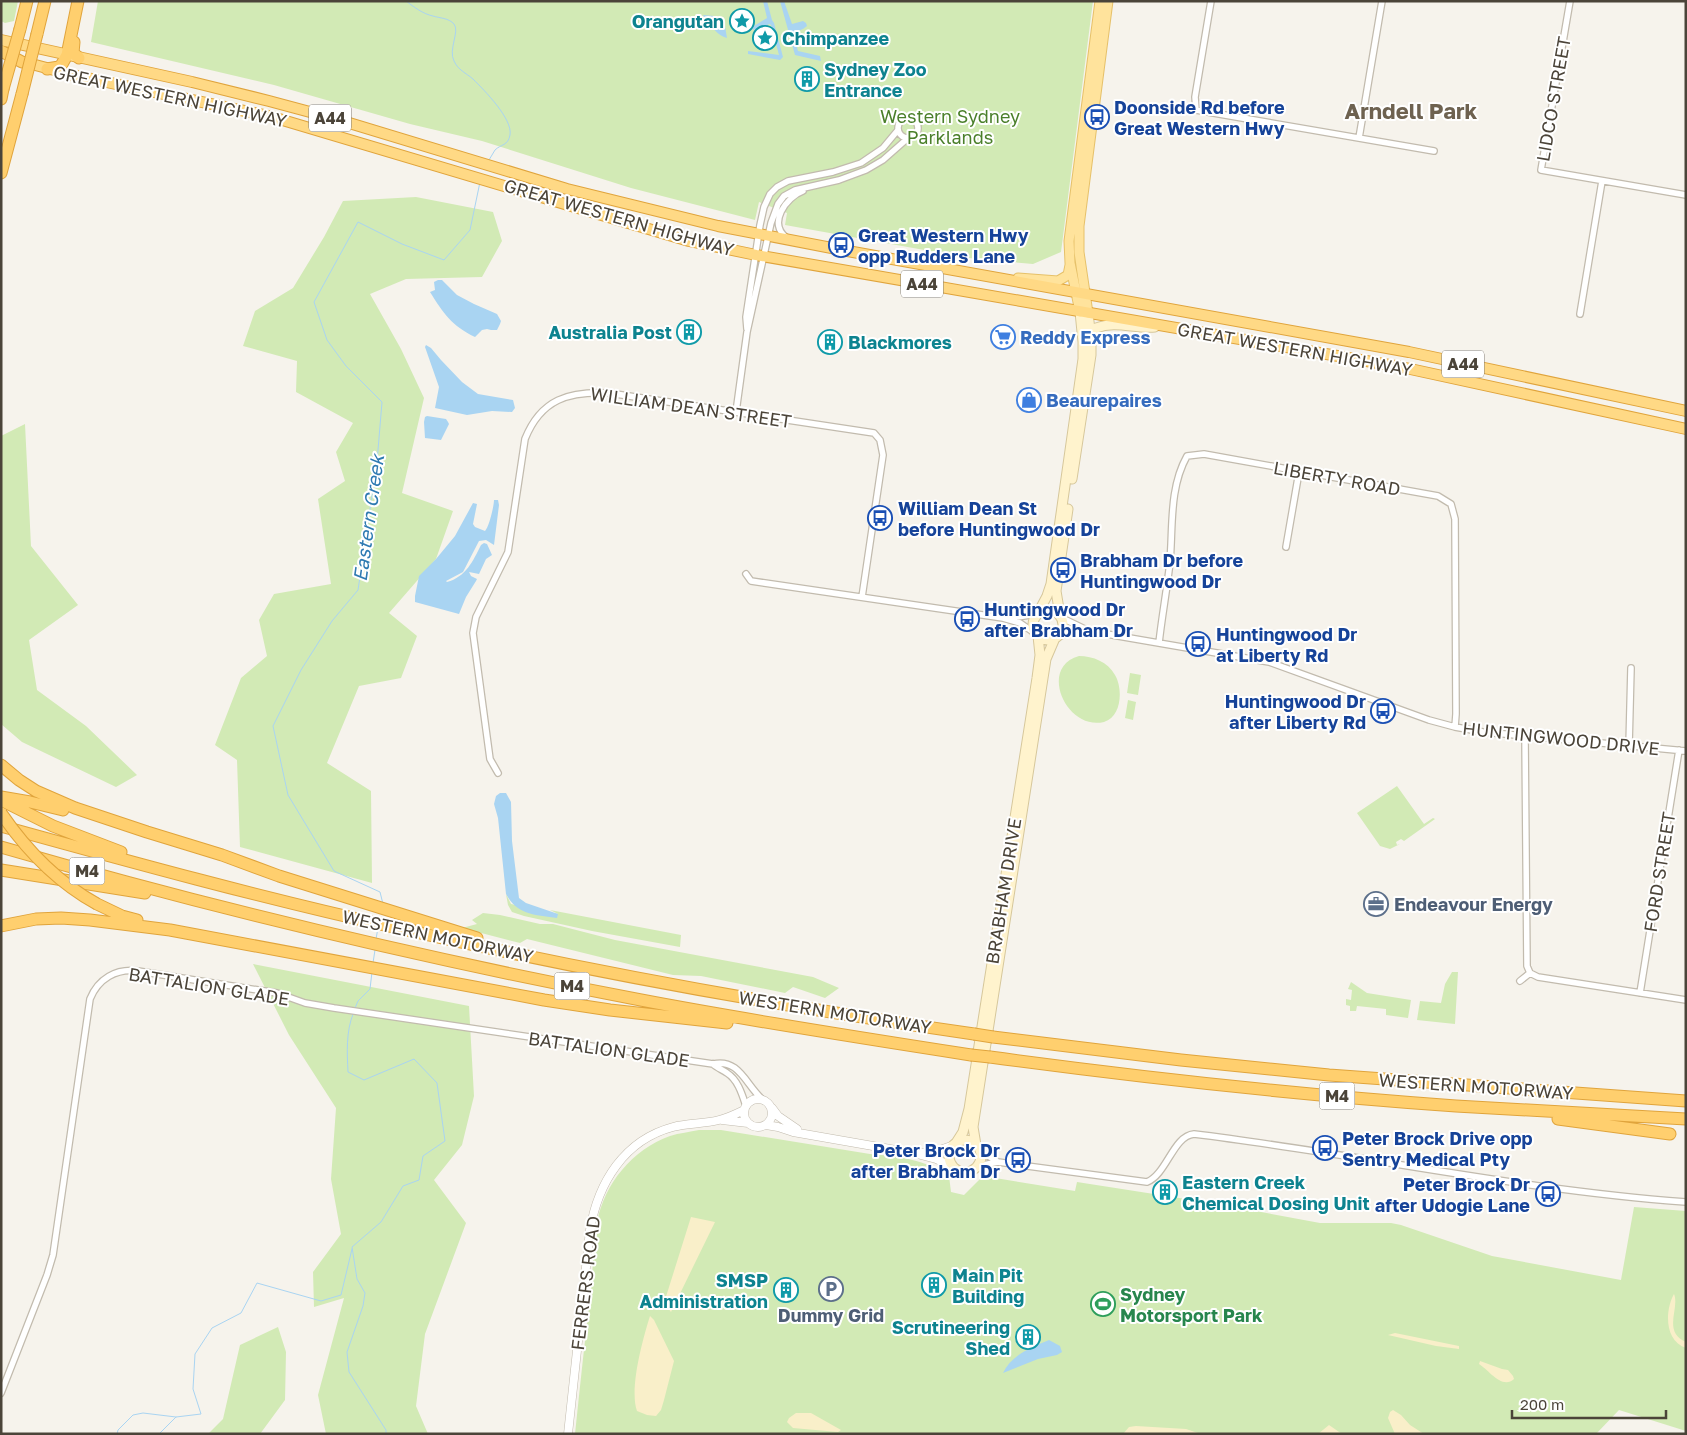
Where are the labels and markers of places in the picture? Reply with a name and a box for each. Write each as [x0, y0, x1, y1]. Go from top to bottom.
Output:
place icon: Orangutan [729, 8, 755, 34]
place label: Orangutan [632, 10, 724, 32]
place icon: Chimpanzee [752, 25, 778, 51]
place label: Chimpanzee [782, 27, 889, 49]
place label: Sydney Zoo Entrance [824, 58, 927, 101]
building icon: Sydney Zoo Entrance [794, 66, 820, 92]
place label: Doonside Rd before Great Western Hwy [1114, 96, 1285, 139]
bus stop icon: Doonside Rd before Great Western Hwy [1084, 104, 1110, 130]
place label: Great Western Hwy opp Rudders Lane [858, 224, 1029, 267]
bus stop icon: Great Western Hwy opp Rudders Lane [828, 232, 854, 258]
building icon: Australia Post [676, 319, 702, 345]
place label: Australia Post [549, 321, 672, 343]
supermarket icon: Reddy Express [990, 324, 1016, 350]
place label: Reddy Express [1020, 326, 1151, 348]
building icon: Blackmores [817, 329, 843, 355]
place label: Blackmores [848, 331, 952, 353]
shop icon: Beaurepaires [1016, 387, 1042, 413]
place label: Beaurepaires [1046, 389, 1162, 411]
place label: William Dean St before Huntingwood Dr [898, 497, 1100, 540]
bus stop icon: William Dean St before Huntingwood Dr [867, 505, 893, 531]
place label: Brabham Dr before Huntingwood Dr [1080, 549, 1244, 592]
bus stop icon: Brabham Dr before Huntingwood Dr [1050, 557, 1076, 583]
place label: Huntingwood Dr after Brabham Dr [984, 598, 1133, 641]
bus stop icon: Huntingwood Dr after Brabham Dr [954, 606, 980, 632]
place label: Huntingwood Dr at Liberty Rd [1216, 623, 1357, 666]
bus stop icon: Huntingwood Dr at Liberty Rd [1185, 631, 1211, 657]
place label: Huntingwood Dr after Liberty Rd [1225, 690, 1366, 733]
bus stop icon: Huntingwood Dr after Liberty Rd [1370, 698, 1396, 724]
office icon: Endeavour Energy [1363, 891, 1389, 917]
place label: Endeavour Energy [1394, 893, 1553, 915]
place label: Peter Brock Drive opp Sentry Medical Pty [1342, 1127, 1533, 1170]
bus stop icon: Peter Brock Drive opp Sentry Medical Pty [1312, 1135, 1338, 1161]
place label: Peter Brock Dr after Brabham Dr [851, 1139, 1000, 1182]
bus stop icon: Peter Brock Dr after Brabham Dr [1005, 1147, 1031, 1173]
place label: Eastern Creek Chemical Dosing Unit [1182, 1171, 1370, 1214]
place label: Peter Brock Dr after Udogie Lane [1375, 1173, 1530, 1216]
building icon: Eastern Creek Chemical Dosing Unit [1152, 1179, 1178, 1205]
bus stop icon: Peter Brock Dr after Udogie Lane [1535, 1181, 1561, 1207]
place label: Main Pit Building [952, 1264, 1024, 1307]
place label: SMSP Administration [640, 1269, 768, 1312]
building icon: Main Pit Building [921, 1272, 947, 1298]
parking icon: Dummy Grid [818, 1276, 844, 1302]
building icon: SMSP Administration [773, 1277, 799, 1303]
place label: Sydney Motorsport Park [1120, 1283, 1263, 1326]
sports icon: Sydney Motorsport Park [1090, 1291, 1116, 1317]
place label: Dummy Grid [778, 1304, 884, 1326]
place label: Scrutineering Shed [892, 1316, 1010, 1359]
building icon: Scrutineering Shed [1015, 1324, 1041, 1350]

